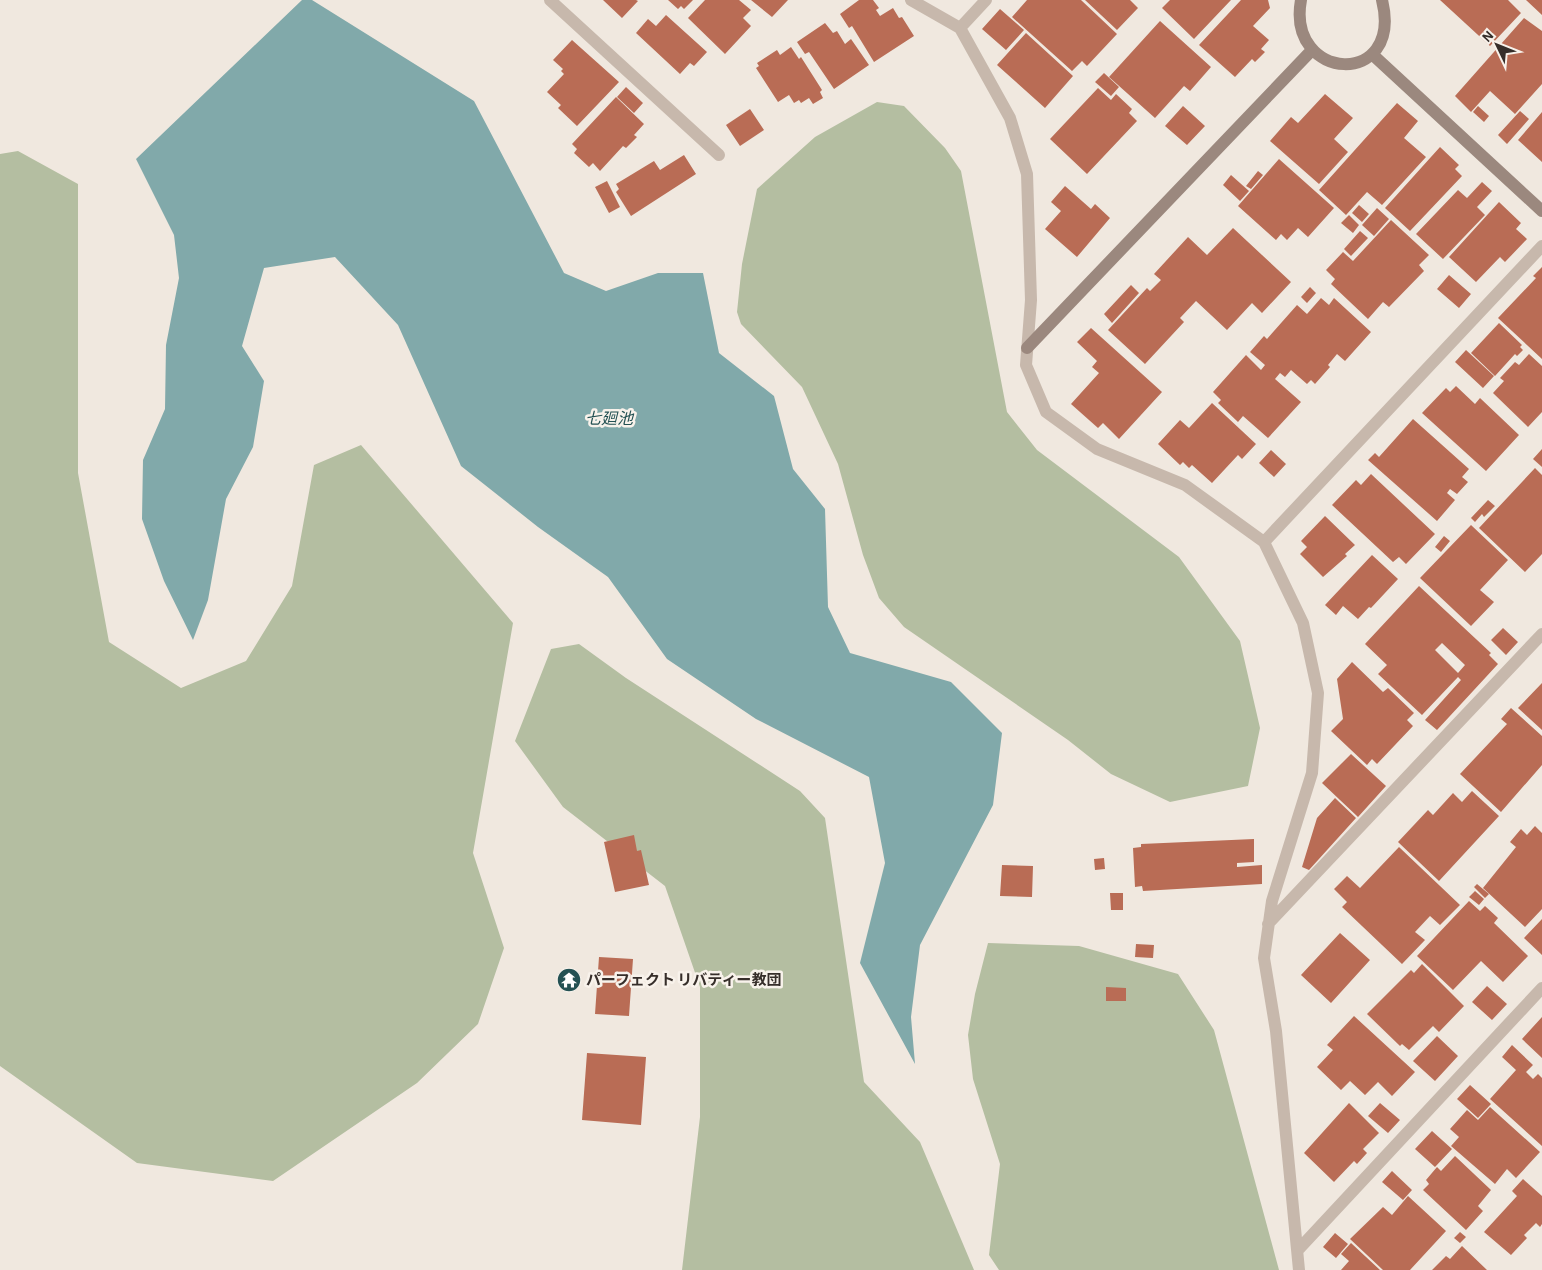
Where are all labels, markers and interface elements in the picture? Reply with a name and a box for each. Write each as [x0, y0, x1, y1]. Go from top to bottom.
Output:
north arrow [1472, 20, 1522, 70]
text: N [1480, 28, 1497, 45]
water label: 七廻池 [585, 410, 635, 427]
temple icon: パーフェクト リバティー教団 [556, 967, 582, 993]
place label: パーフェクト リバティー教団 [586, 972, 781, 988]

